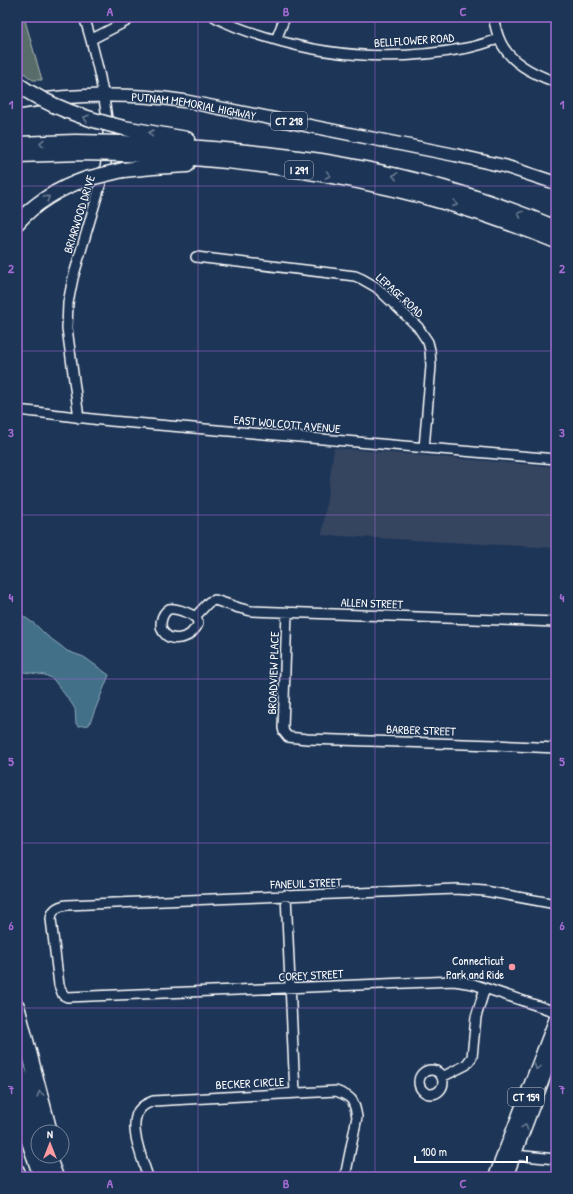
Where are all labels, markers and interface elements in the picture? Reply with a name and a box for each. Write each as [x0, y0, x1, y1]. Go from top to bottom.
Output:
text: A [107, 2, 114, 20]
text: B [283, 2, 290, 20]
text: C [459, 2, 467, 20]
street label: BELLFLOWER ROAD [373, 29, 455, 51]
street label: PUTNAM MEMORIAL HIGHWAY [131, 88, 258, 124]
text: 1 [9, 95, 14, 113]
text: 1 [560, 95, 565, 113]
road number: CT 218 [271, 112, 307, 130]
one-way arrow [83, 114, 90, 123]
one-way arrow [148, 129, 154, 138]
one-way arrow [39, 139, 45, 147]
road number: I 291 [285, 161, 313, 179]
one-way arrow [325, 170, 331, 178]
street label: BRIARWOOD DRIVE [59, 172, 99, 255]
one-way arrow [392, 173, 399, 181]
one-way arrow [43, 195, 50, 202]
one-way arrow [451, 199, 458, 208]
one-way arrow [516, 210, 523, 218]
text: 2 [8, 259, 15, 277]
text: 2 [559, 259, 566, 277]
street label: LEPAGE ROAD [372, 269, 428, 321]
street label: EAST WOLCOTT AVENUE [233, 411, 342, 437]
text: 3 [8, 423, 14, 441]
text: 3 [559, 423, 565, 441]
text: 4 [9, 588, 14, 606]
text: 4 [560, 588, 565, 606]
street label: ALLEN STREET [341, 593, 404, 613]
street label: BROADVIEW PLACE [263, 631, 283, 715]
street label: BARBER STREET [386, 720, 457, 740]
text: 5 [8, 752, 14, 770]
text: 5 [559, 752, 565, 770]
street label: FANEUIL STREET [269, 873, 342, 893]
text: 6 [8, 916, 14, 934]
text: 6 [559, 916, 565, 934]
place label: Connecticut Park and Ride [446, 952, 505, 983]
marker: Connecticut Park and Ride [507, 962, 517, 972]
street label: COREY STREET [278, 965, 344, 985]
one-way arrow [534, 1064, 542, 1071]
street label: BECKER CIRCLE [215, 1073, 286, 1093]
text: 7 [7, 1080, 15, 1098]
text: 7 [558, 1080, 566, 1098]
road number: CT 159 [508, 1088, 544, 1106]
one-way arrow [36, 1091, 45, 1098]
north arrow [30, 1124, 70, 1164]
one-way arrow [520, 1124, 528, 1131]
text: N [47, 1127, 53, 1141]
scale bar [415, 1138, 527, 1164]
text: 100 m [421, 1143, 447, 1160]
text: A [107, 1174, 114, 1192]
text: B [283, 1174, 290, 1192]
text: C [459, 1174, 467, 1192]

